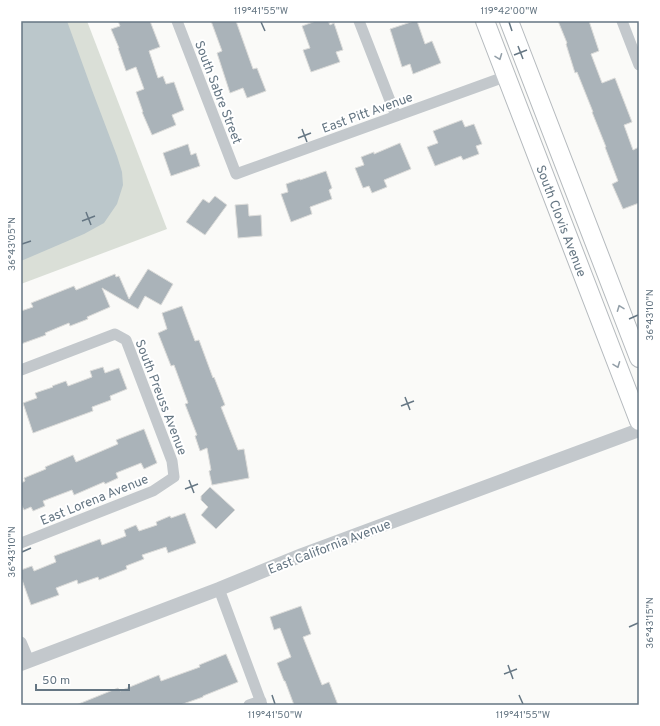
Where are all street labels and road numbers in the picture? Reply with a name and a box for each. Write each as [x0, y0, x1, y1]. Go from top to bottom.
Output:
street label: South Sabre Street [190, 39, 244, 147]
street label: East Pitt Avenue [320, 90, 415, 138]
street label: South Clovis Avenue [531, 163, 589, 280]
street label: South Preuss Avenue [131, 338, 190, 458]
street label: East Lorena Avenue [38, 472, 151, 530]
street label: East California Avenue [266, 517, 393, 579]

